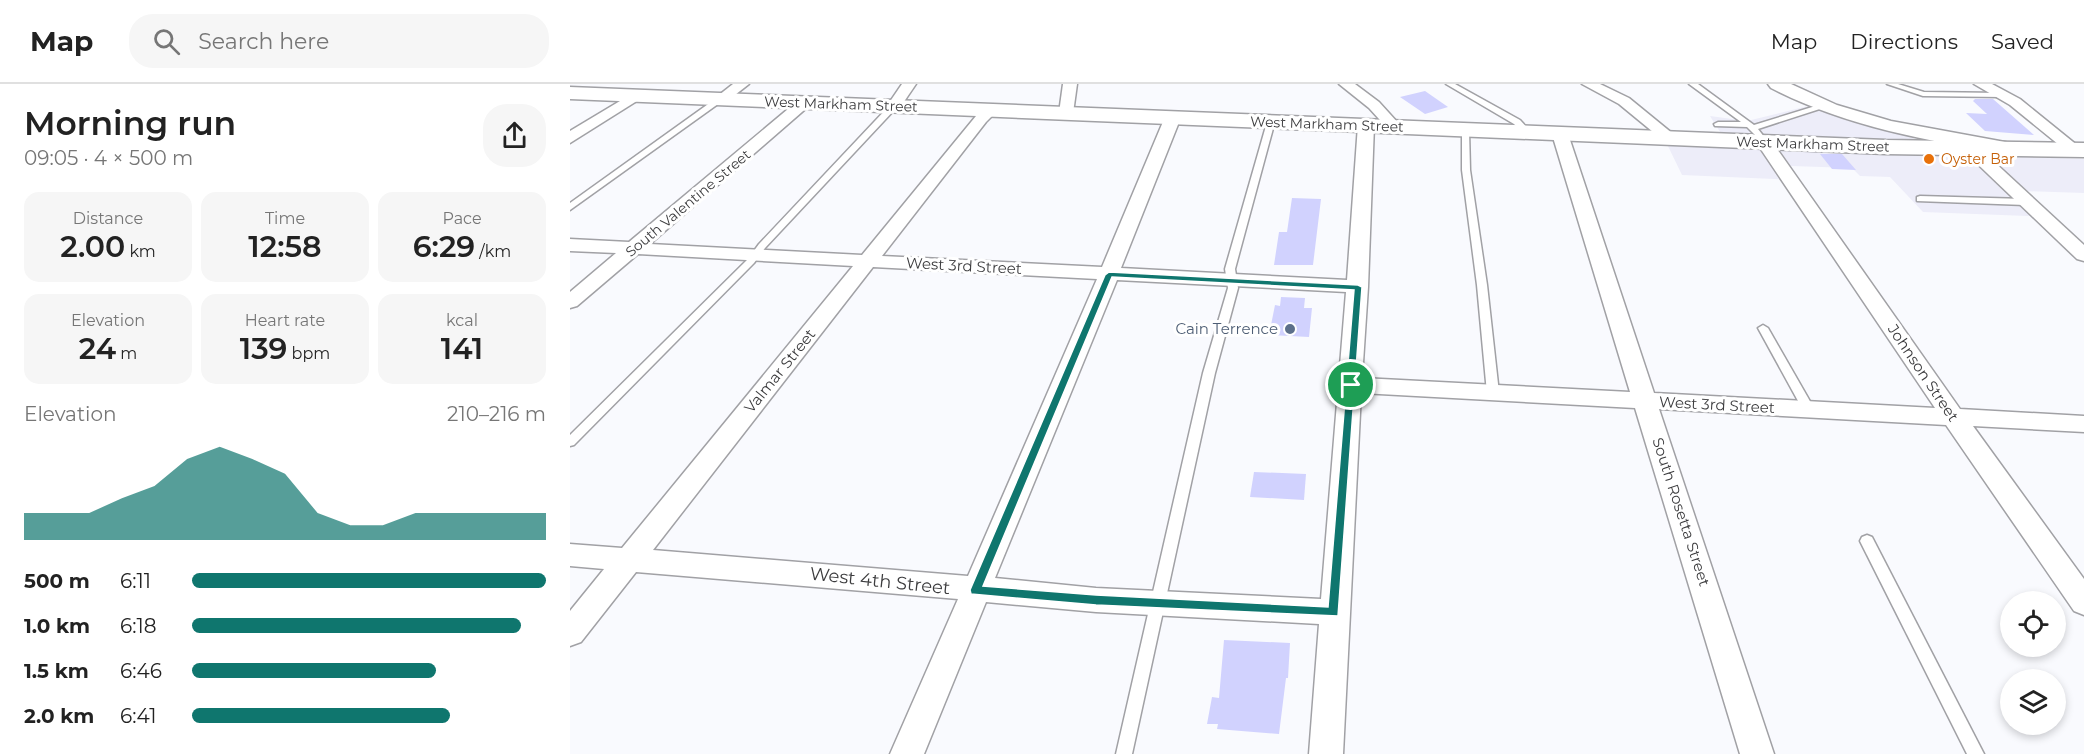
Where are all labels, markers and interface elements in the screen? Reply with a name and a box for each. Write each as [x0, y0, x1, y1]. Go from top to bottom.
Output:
search box [129, 14, 549, 68]
text: Map [30, 24, 93, 58]
icon: search [150, 25, 183, 58]
text: Search here [198, 28, 329, 55]
text: Map [1771, 29, 1817, 54]
text: Directions [1850, 29, 1958, 54]
text: Saved [1991, 29, 2054, 54]
street label: West Markham Street [764, 92, 918, 116]
text: Morning run [24, 103, 236, 143]
button: share [483, 104, 546, 167]
street label: West Markham Street [1250, 112, 1404, 136]
street label: West Markham Street [1736, 132, 1890, 156]
street label: South Valentine Street [622, 145, 755, 261]
text: 09:05 · 4 × 500 m [24, 146, 193, 170]
place label: Oyster Bar [1941, 150, 2015, 168]
marker: Oyster Bar [1922, 152, 1936, 166]
text: Distance [73, 209, 143, 228]
text: Time [265, 209, 305, 228]
text: Pace [442, 209, 482, 228]
text: 2.00 [60, 228, 125, 265]
text: 12:58 [248, 228, 322, 265]
text: 6:29 [413, 228, 475, 265]
text: km [125, 242, 156, 261]
text: /km [475, 242, 511, 261]
street label: West 3rd Street [906, 253, 1022, 278]
text: Elevation [71, 311, 145, 330]
text: Heart rate [245, 311, 325, 330]
text: kcal [446, 311, 478, 330]
place label: Cain Terrence [1175, 319, 1278, 338]
street label: Johnson Street [1883, 320, 1963, 425]
marker: Cain Terrence [1283, 322, 1297, 336]
street label: Valmar Street [740, 325, 819, 417]
text: 24 [79, 330, 116, 367]
text: 139 [240, 330, 287, 367]
text: 141 [441, 330, 483, 367]
text: m [116, 344, 137, 363]
text: bpm [287, 344, 330, 363]
pin [1325, 359, 1376, 410]
icon: arrive [1334, 368, 1367, 401]
street label: West 3rd Street [1659, 392, 1775, 417]
text: Elevation [24, 402, 116, 426]
text: 210–216 m [447, 402, 546, 426]
street label: South Rosetta Street [1648, 435, 1715, 589]
street label: West 4th Street [809, 563, 951, 599]
text: 500 m [24, 569, 90, 593]
text: 6:11 [120, 569, 151, 593]
map controls [2000, 591, 2066, 735]
button: locate [2000, 591, 2066, 657]
text: 1.0 km [24, 614, 90, 638]
text: 6:18 [120, 614, 156, 638]
text: 1.5 km [24, 659, 89, 683]
text: 6:46 [120, 659, 162, 683]
button: layers [2000, 669, 2066, 735]
text: 2.0 km [24, 704, 94, 728]
text: 6:41 [120, 704, 156, 728]

